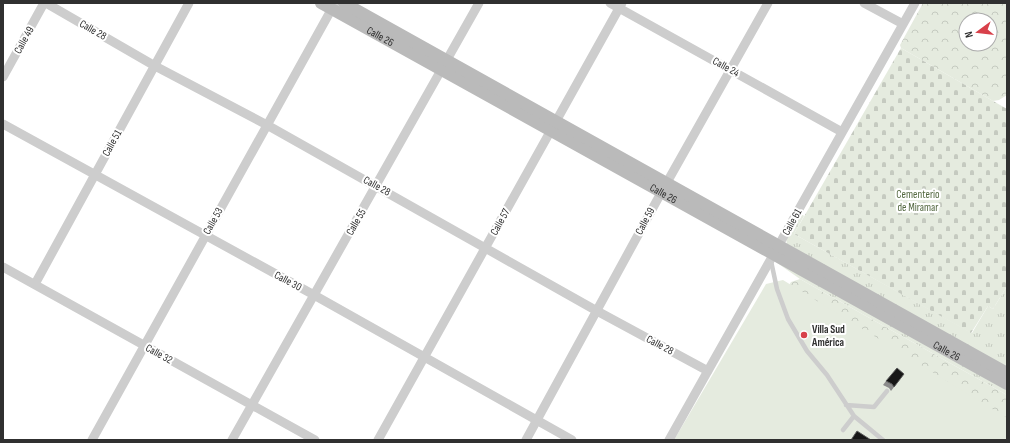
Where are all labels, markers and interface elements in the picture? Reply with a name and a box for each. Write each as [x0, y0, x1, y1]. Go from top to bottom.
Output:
north arrow [958, 12, 998, 52]
street label: Calle 28 [77, 17, 109, 43]
street label: Calle 26 [365, 23, 396, 49]
street label: Calle 49 [11, 24, 37, 56]
text: N [962, 30, 976, 39]
street label: Calle 24 [710, 54, 742, 80]
street label: Calle 51 [100, 128, 125, 158]
street label: Calle 28 [361, 173, 393, 199]
street label: Calle 26 [648, 181, 680, 206]
park label: Cementerio de Miramar [896, 188, 940, 214]
street label: Calle 53 [200, 205, 226, 237]
street label: Calle 59 [632, 205, 658, 237]
street label: Calle 55 [343, 206, 369, 238]
street label: Calle 57 [487, 206, 513, 238]
street label: Calle 61 [779, 206, 805, 238]
street label: Calle 30 [272, 268, 304, 294]
place label: Villa Sud América [811, 323, 845, 349]
marker: Villa Sud América [799, 330, 809, 340]
street label: Calle 28 [644, 332, 676, 358]
street label: Calle 26 [931, 338, 963, 363]
street label: Calle 32 [143, 341, 175, 367]

